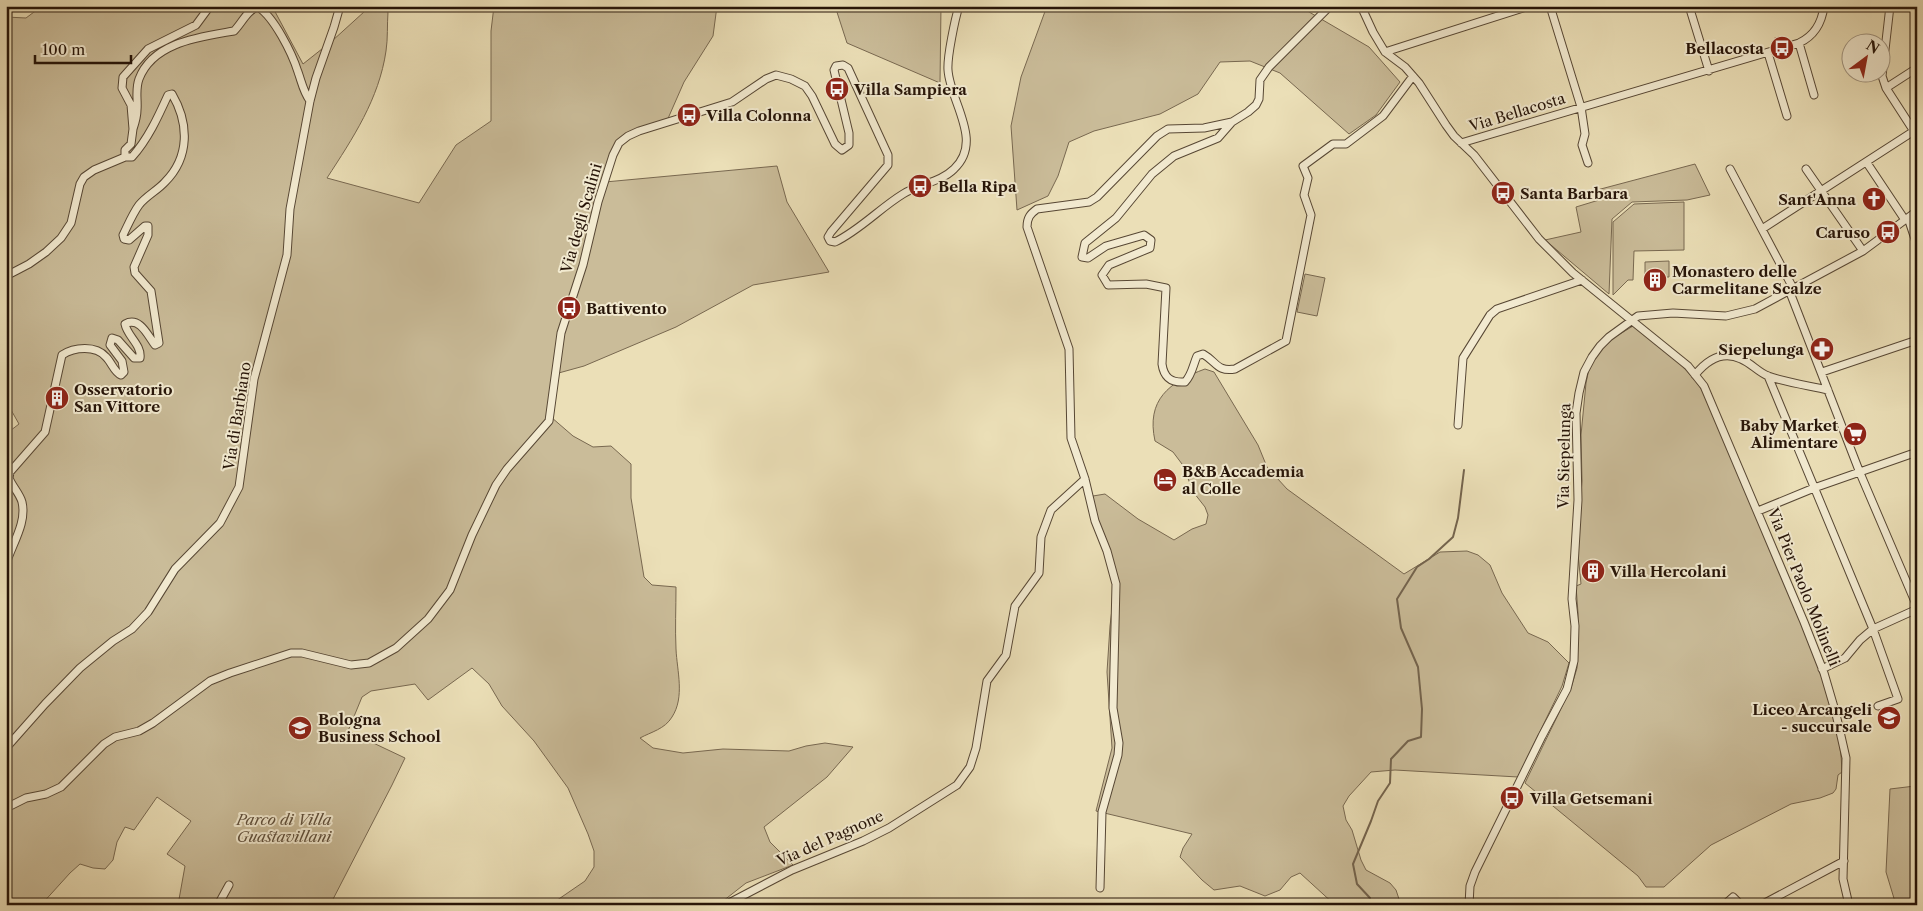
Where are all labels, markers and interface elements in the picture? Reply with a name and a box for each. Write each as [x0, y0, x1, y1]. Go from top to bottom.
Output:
scale bar [35, 32, 131, 64]
north arrow [1840, 32, 1890, 82]
bus stop icon: Bellacosta [1769, 35, 1795, 61]
text: N [1863, 36, 1883, 58]
place label: Bellacosta [1685, 39, 1764, 58]
text: 100 m [42, 40, 85, 59]
bus stop icon: Villa Sampiera [824, 76, 850, 102]
place label: Villa Sampiera [853, 80, 967, 99]
street label: Via Bellacosta [1466, 88, 1567, 136]
bus stop icon: Villa Colonna [676, 102, 702, 128]
place label: Villa Colonna [705, 106, 812, 125]
street label: Via degli Scalini [556, 161, 606, 276]
bus stop icon: Bella Ripa [907, 173, 933, 199]
place label: Bella Ripa [938, 177, 1017, 196]
bus stop icon: Santa Barbara [1490, 180, 1516, 206]
place label: Santa Barbara [1520, 184, 1629, 203]
church icon: Sant'Anna [1861, 186, 1887, 212]
place label: Sant'Anna [1778, 190, 1856, 209]
bus stop icon: Caruso [1875, 219, 1901, 245]
place label: Caruso [1815, 223, 1870, 242]
place label: Monastero delle Carmelitane Scalze [1672, 262, 1822, 298]
building icon: Monastero delle Carmelitane Scalze [1642, 267, 1668, 293]
bus stop icon: Battivento [556, 295, 582, 321]
place label: Battivento [586, 299, 667, 318]
pharmacy icon: Siepelunga [1809, 336, 1835, 362]
place label: Siepelunga [1718, 340, 1804, 359]
street label: Via di Barbiano [219, 360, 255, 473]
place label: Osservatorio San Vittore [74, 380, 172, 416]
building icon: Osservatorio San Vittore [44, 385, 70, 411]
street label: Via Siepelunga [1554, 403, 1574, 510]
place label: Baby Market Alimentare [1740, 416, 1838, 452]
supermarket icon: Baby Market Alimentare [1842, 421, 1868, 447]
place label: B&B Accademia al Colle [1182, 462, 1305, 498]
hotel icon: B&B Accademia al Colle [1152, 467, 1178, 493]
street label: Via Pier Paolo Molinelli [1763, 504, 1845, 669]
building icon: Villa Hercolani [1580, 558, 1606, 584]
place label: Villa Hercolani [1609, 562, 1727, 581]
place label: Liceo Arcangeli - succursale [1752, 700, 1873, 736]
school or university icon: Liceo Arcangeli - succursale [1876, 705, 1902, 731]
place label: Bologna Business School [318, 710, 441, 746]
school or university icon: Bologna Business School [287, 715, 313, 741]
bus stop icon: Villa Getsemani [1499, 785, 1525, 811]
place label: Villa Getsemani [1529, 789, 1653, 808]
street label: Via del Pagnone [773, 806, 886, 870]
park label: Parco di Villa Guastavillani [236, 810, 333, 846]

